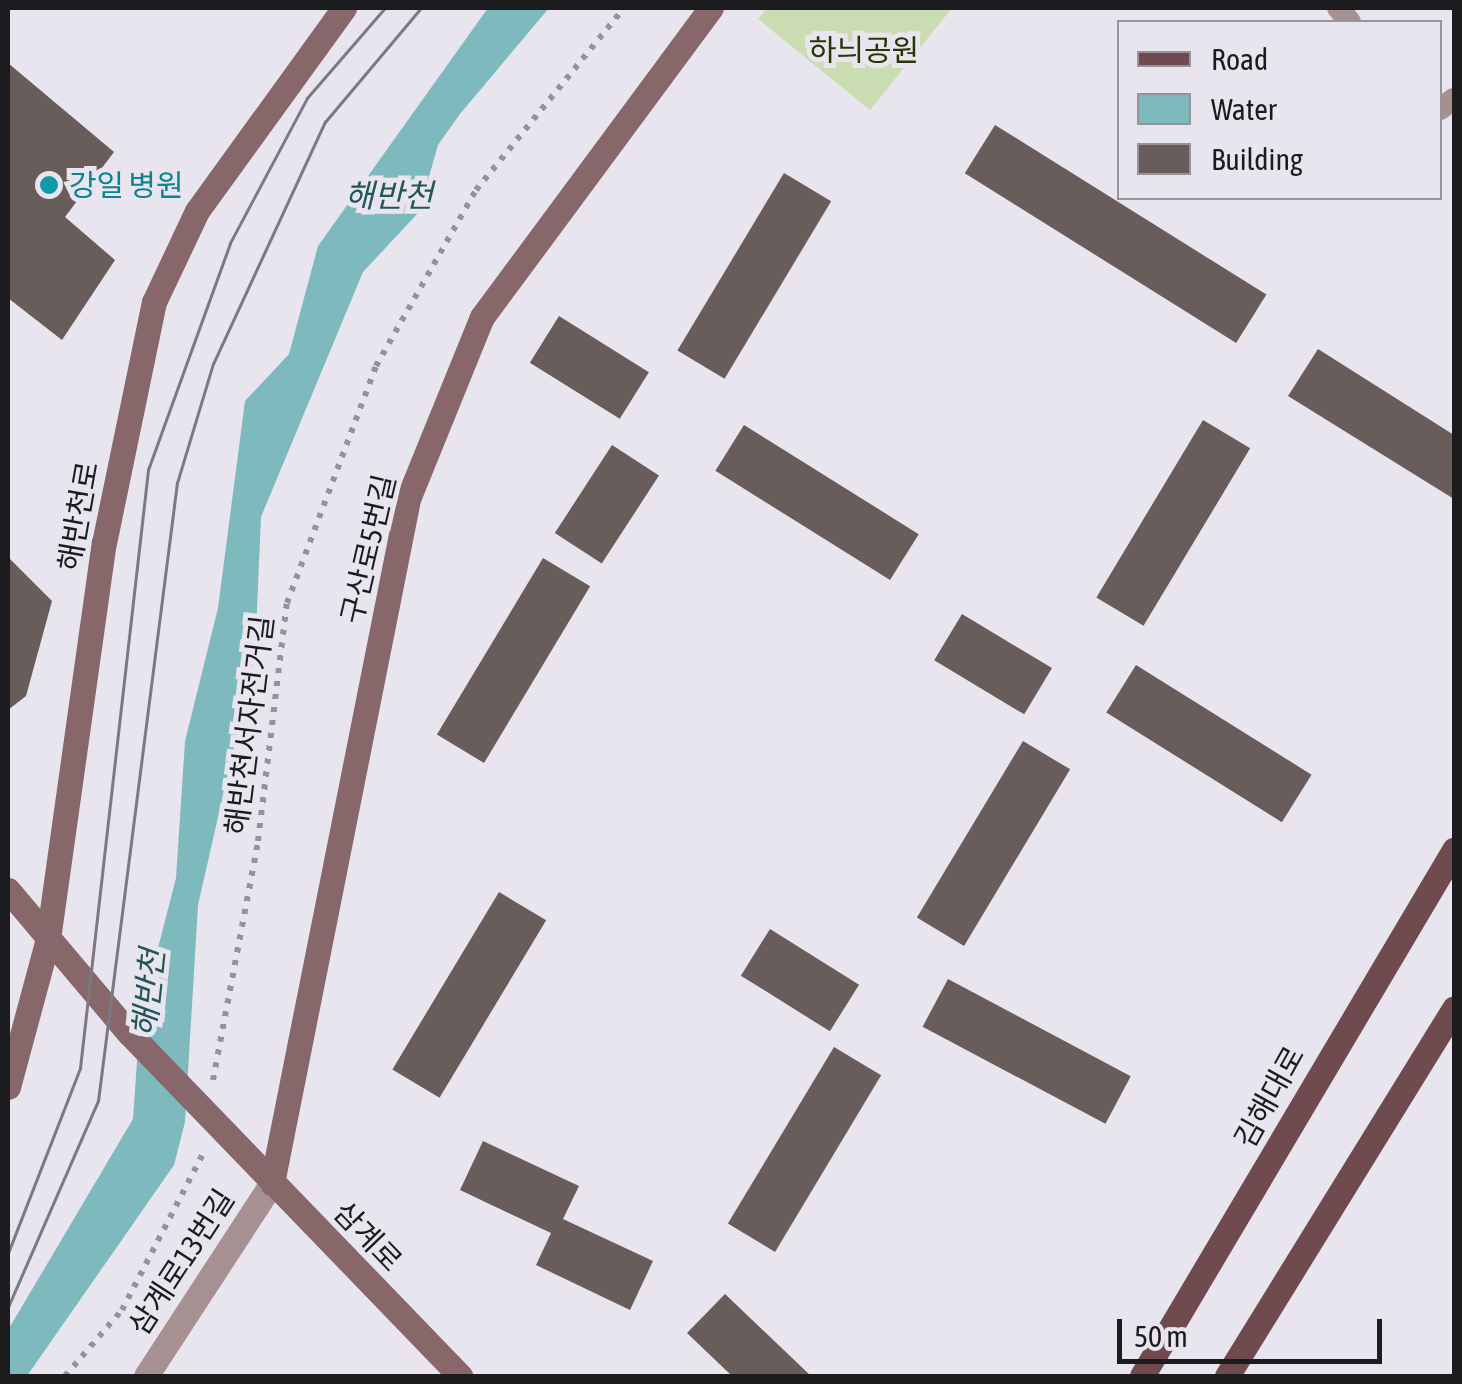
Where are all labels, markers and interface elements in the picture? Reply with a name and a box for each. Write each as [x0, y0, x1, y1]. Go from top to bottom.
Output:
legend [1117, 20, 1442, 200]
park label: 하늬공원 [809, 32, 919, 68]
text: Road [1211, 42, 1268, 76]
text: Water [1211, 92, 1277, 126]
text: Building [1211, 142, 1303, 176]
place label: 강일 병원 [69, 167, 184, 203]
marker: 강일 병원 [38, 174, 60, 196]
water label: 해반천 [345, 177, 433, 215]
street label: 해반천로 [51, 459, 105, 573]
street label: 구산로5번길 [333, 471, 403, 627]
street label: 해반천서자전거길 [218, 613, 280, 837]
water label: 해반천 [125, 947, 173, 1039]
street label: 김해대로 [1226, 1040, 1312, 1154]
street label: 삼계로13번길 [121, 1183, 241, 1341]
street label: 삼계로 [326, 1194, 410, 1278]
scale bar [1122, 1299, 1387, 1361]
text: 50 m [1134, 1319, 1188, 1353]

